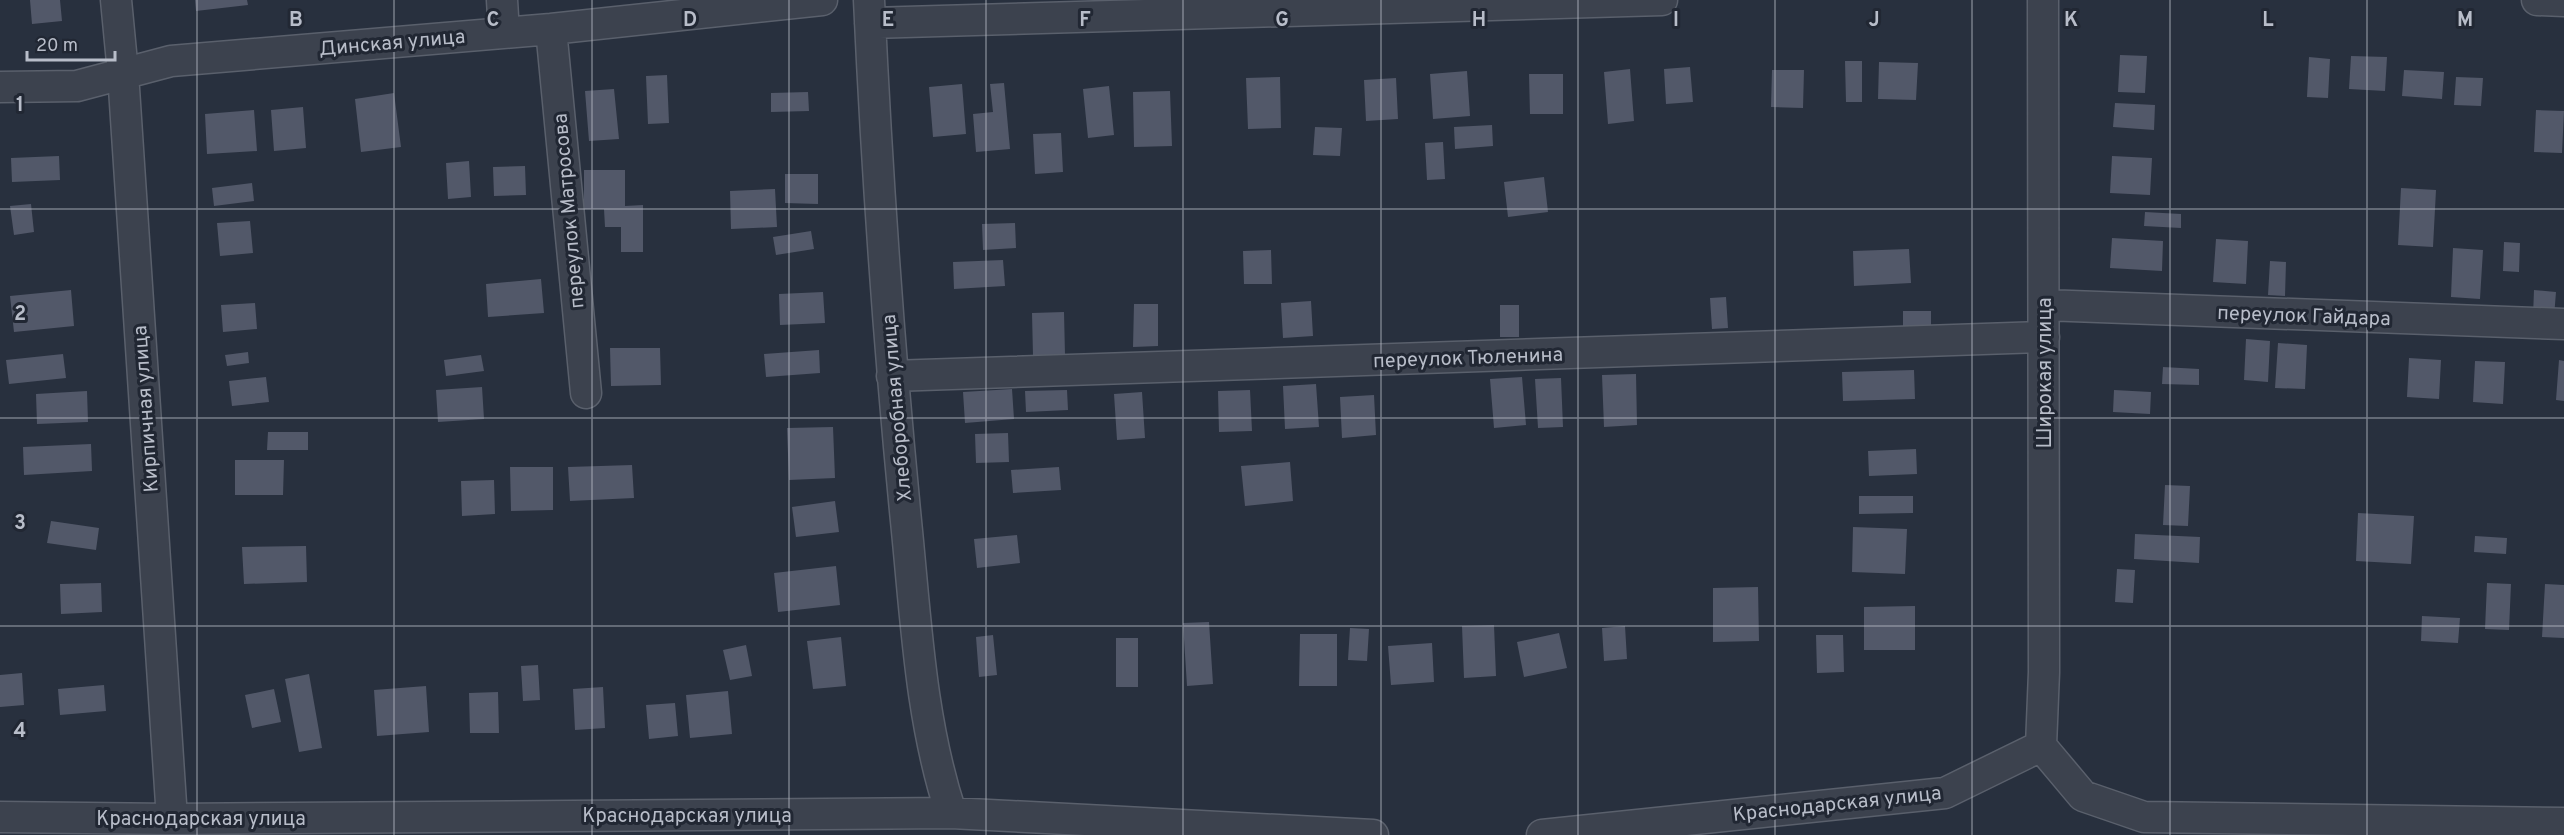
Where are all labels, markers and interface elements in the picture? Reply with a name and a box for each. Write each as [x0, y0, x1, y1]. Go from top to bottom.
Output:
text: B [289, 8, 303, 34]
text: C [487, 8, 499, 34]
text: D [683, 8, 697, 34]
text: E [882, 8, 894, 34]
text: F [1079, 8, 1091, 34]
text: G [1275, 8, 1289, 34]
text: H [1472, 8, 1486, 34]
text: I [1673, 8, 1679, 34]
text: J [1868, 8, 1880, 34]
text: K [2064, 8, 2078, 34]
text: L [2262, 8, 2274, 34]
text: M [2457, 8, 2473, 34]
scale bar [27, 24, 116, 62]
street label: Динская улица [318, 25, 466, 63]
text: 20 m [36, 35, 78, 58]
text: 1 [16, 93, 24, 119]
street label: переулок Матросова [548, 112, 591, 310]
street label: Широкая улица [2033, 297, 2059, 449]
street label: переулок Гайдара [2217, 301, 2391, 333]
text: 2 [14, 302, 26, 328]
street label: Хлеборобная улица [877, 313, 919, 503]
street label: Кирпичная улица [128, 324, 166, 493]
street label: переулок Тюленина [1373, 343, 1563, 375]
text: 3 [14, 511, 26, 537]
text: 4 [14, 719, 26, 745]
street label: Краснодарская улица [1732, 781, 1943, 829]
street label: Краснодарская улица [582, 804, 792, 830]
street label: Краснодарская улица [96, 807, 306, 833]

